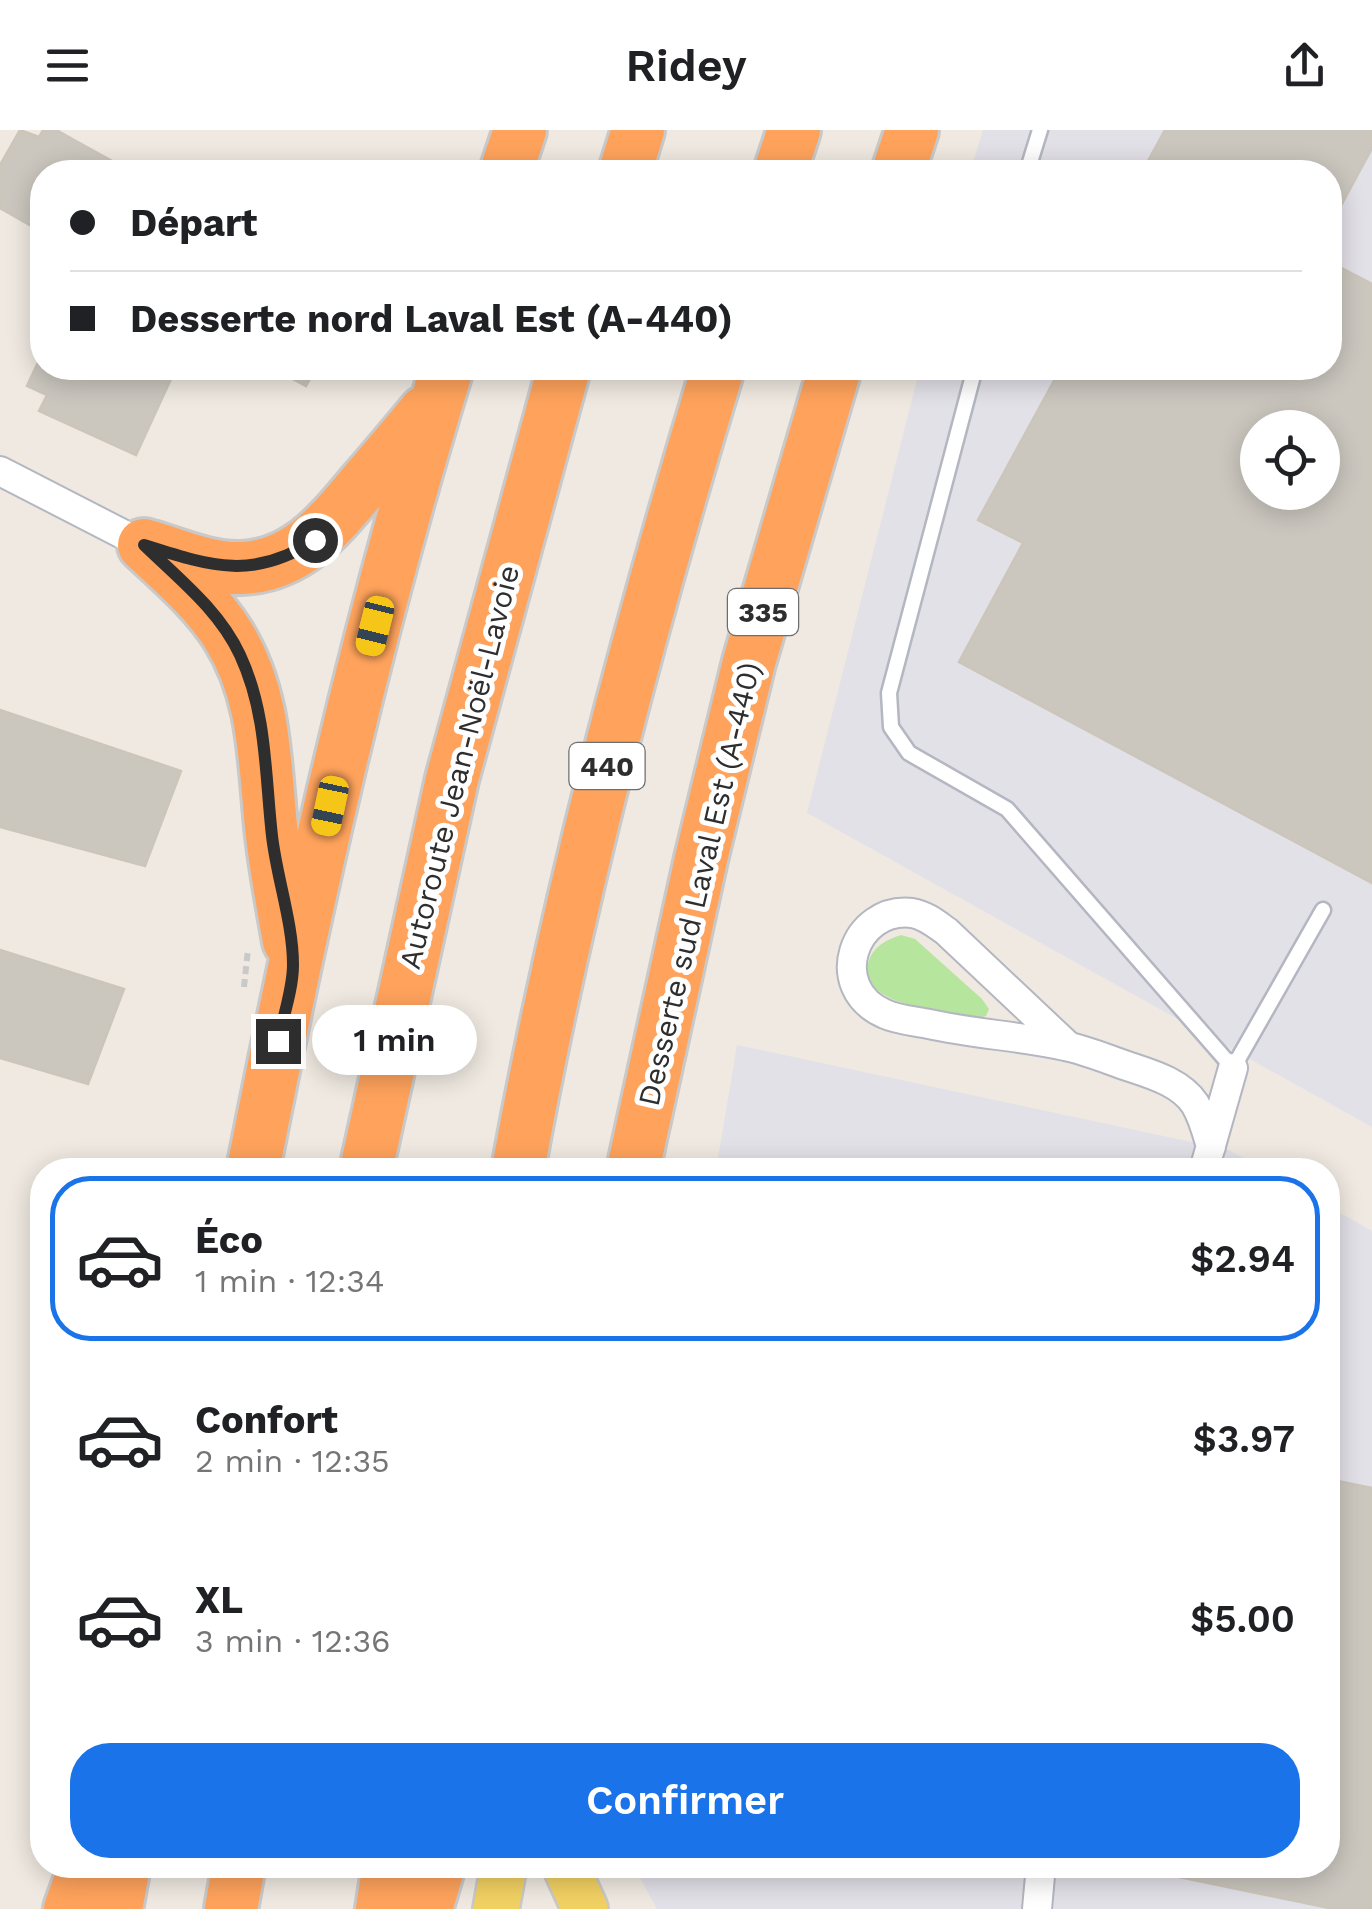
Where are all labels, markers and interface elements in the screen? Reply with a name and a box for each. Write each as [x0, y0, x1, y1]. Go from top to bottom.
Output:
icon: menu [40, 38, 95, 93]
icon: share [1277, 38, 1332, 93]
text: Ridey [625, 39, 747, 92]
text: Départ [130, 201, 257, 245]
text: Desserte nord Laval Est (A-440) [130, 297, 733, 341]
map controls [1240, 410, 1340, 510]
button: locate [1240, 410, 1340, 510]
route start [293, 518, 338, 563]
street label: Autoroute Jean-Noël-Lavoie [392, 562, 526, 972]
road number: 335 [728, 589, 798, 635]
car [353, 593, 397, 659]
street label: Desserte sud Laval Est (A-440) [631, 659, 767, 1109]
road number: 440 [570, 743, 644, 789]
car [309, 774, 351, 838]
callout: 1 min [313, 1006, 478, 1076]
route end [256, 1019, 301, 1064]
text: 1 min [353, 1021, 436, 1059]
icon: car [75, 1214, 165, 1304]
text: Éco [195, 1218, 263, 1262]
text: $2.94 [1190, 1237, 1295, 1281]
text: 1 min · 12:34 [195, 1262, 384, 1300]
icon: car [75, 1394, 165, 1484]
text: Confort [195, 1398, 338, 1442]
text: $3.97 [1193, 1417, 1295, 1461]
text: 2 min · 12:35 [195, 1442, 390, 1480]
icon: car [75, 1574, 165, 1664]
text: XL [195, 1578, 243, 1622]
text: $5.00 [1190, 1597, 1295, 1641]
text: 3 min · 12:36 [195, 1622, 391, 1660]
button: Confirmer [70, 1743, 1300, 1858]

